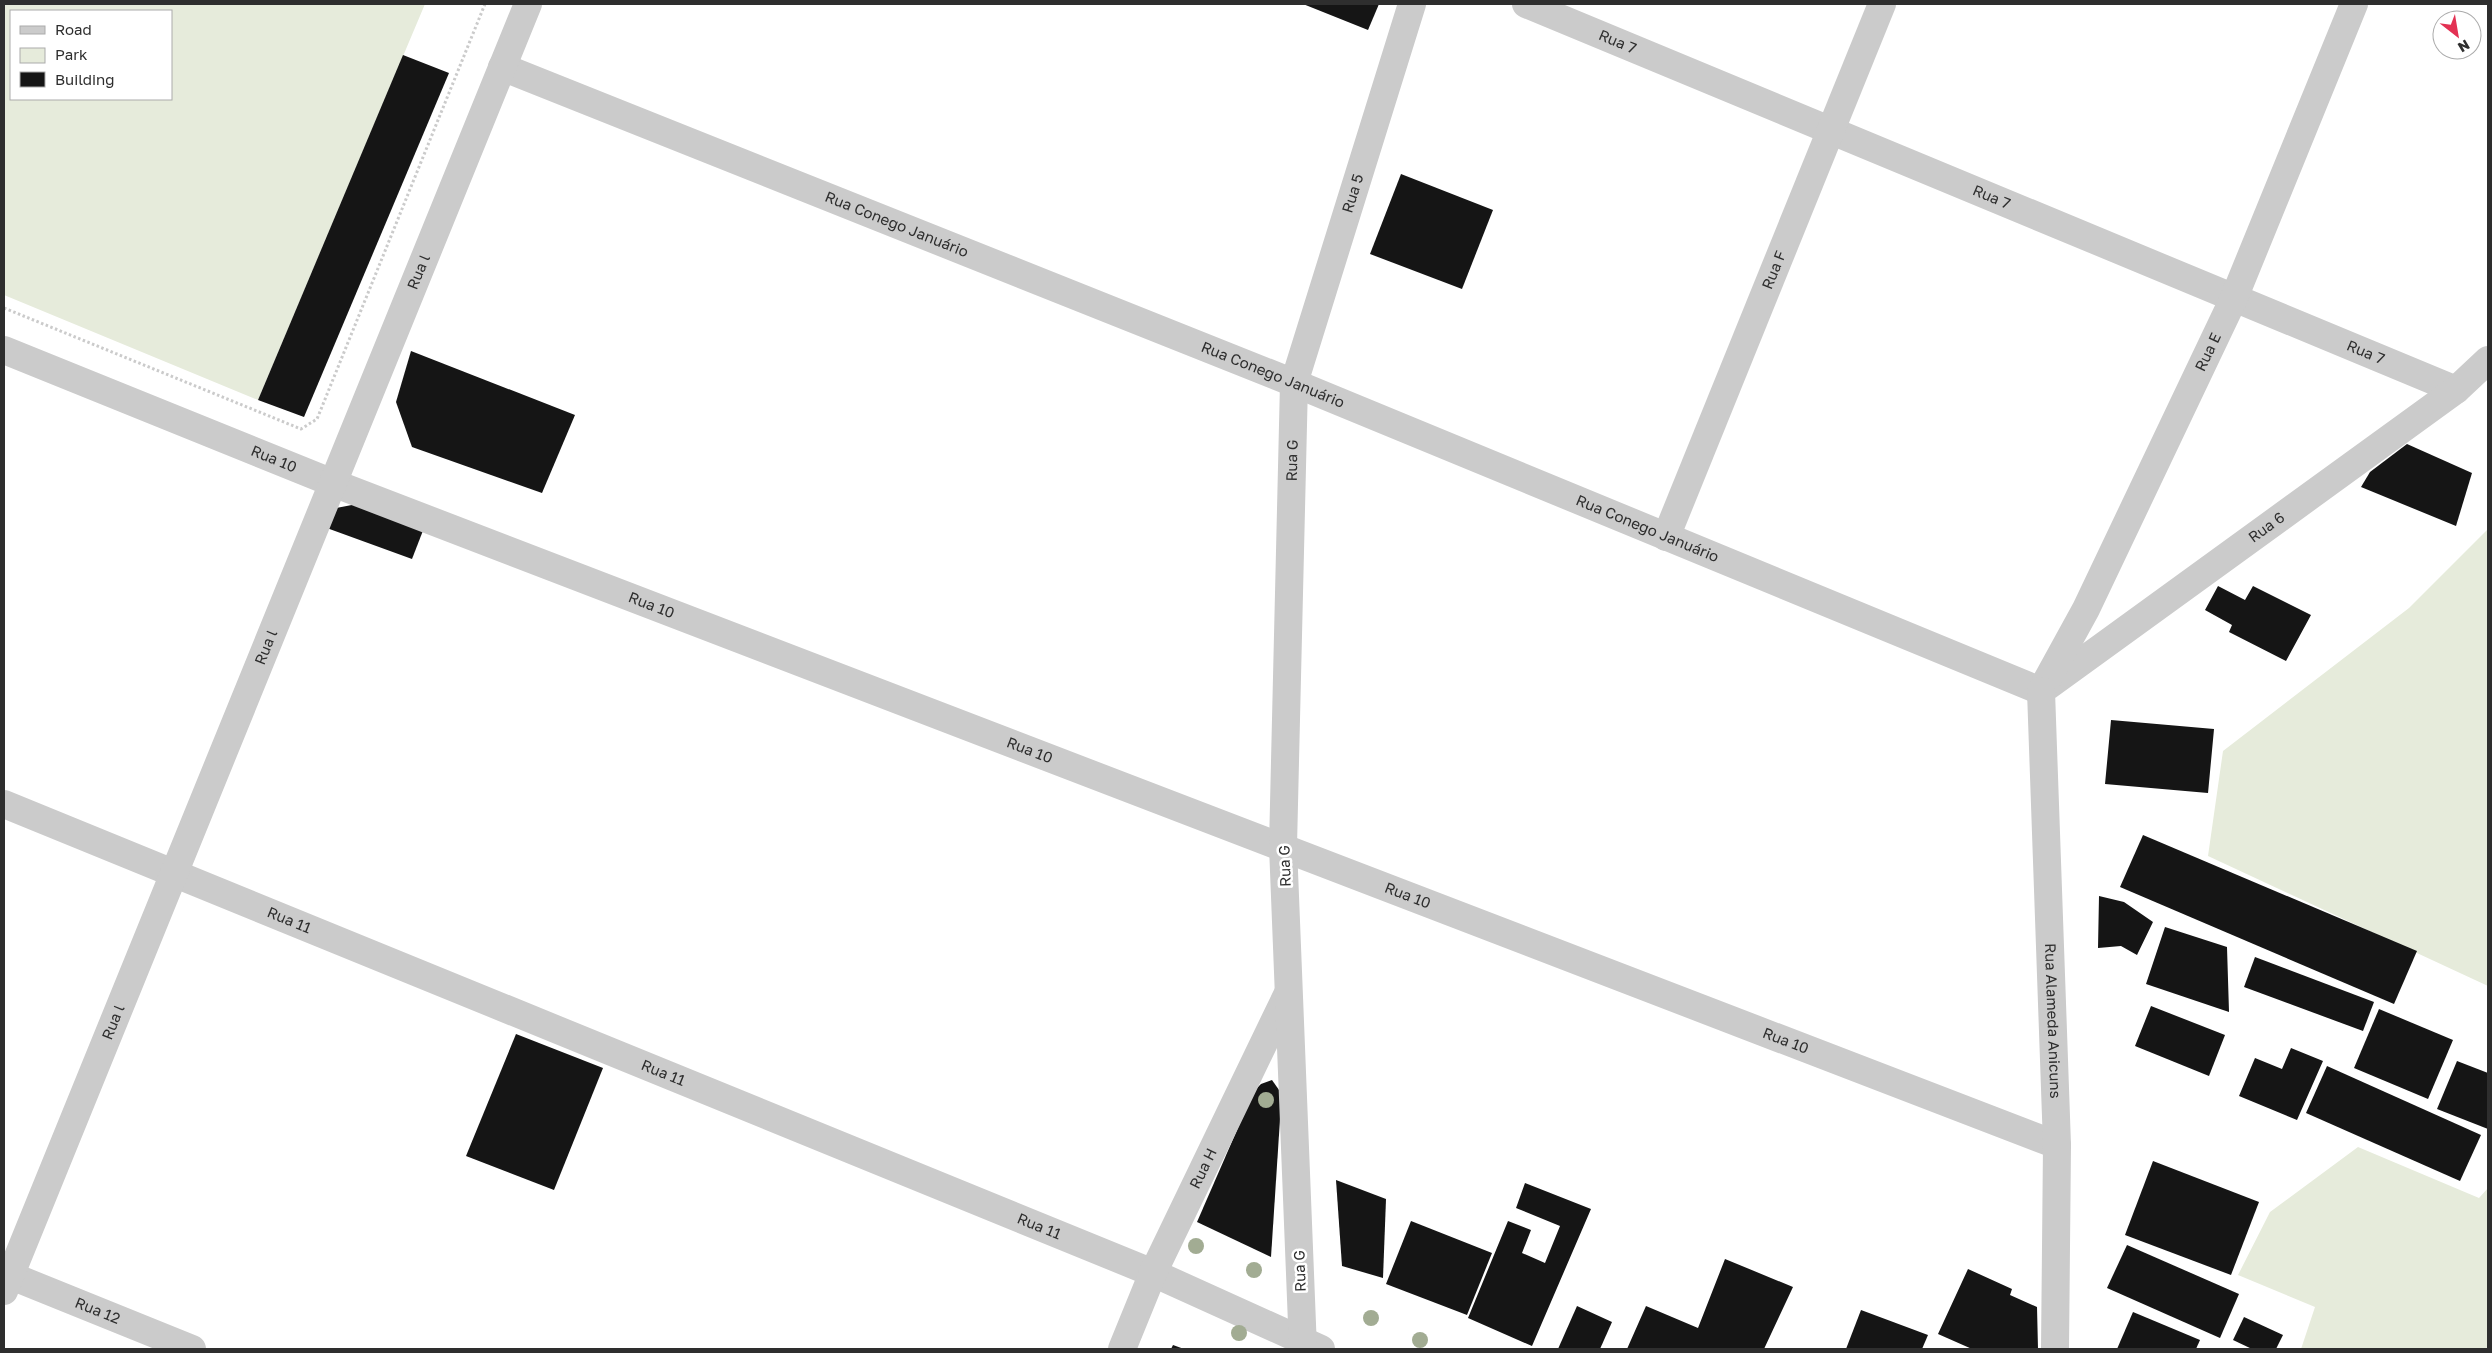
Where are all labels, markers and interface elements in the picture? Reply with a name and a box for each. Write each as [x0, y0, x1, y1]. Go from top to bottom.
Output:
legend [10, 10, 172, 100]
north arrow [2432, 10, 2482, 60]
text: Road [55, 20, 92, 38]
street label: Rua 7 [1596, 25, 1639, 57]
text: N [2455, 37, 2473, 57]
text: Park [55, 45, 88, 63]
text: Building [55, 70, 115, 88]
street label: Rua 5 [1338, 171, 1367, 215]
street label: Rua 7 [1970, 180, 2013, 212]
street label: Rua Conego Januário [823, 187, 971, 260]
street label: Rua F [1757, 248, 1789, 292]
street label: Rua l [403, 252, 433, 292]
street label: Rua E [2191, 330, 2224, 374]
street label: Rua 7 [2344, 336, 2388, 367]
street label: Rua Conego Januário [1199, 337, 1348, 411]
street label: Rua G [1282, 439, 1301, 482]
street label: Rua 10 [249, 441, 300, 475]
street label: Rua Conego Januário [1574, 490, 1722, 565]
street label: Rua 6 [2244, 508, 2288, 546]
street label: Rua 10 [626, 587, 677, 621]
street label: Rua l [250, 627, 280, 667]
street label: Rua 10 [1004, 733, 1055, 767]
street label: Rua G [1274, 845, 1294, 887]
street label: Rua 10 [1382, 878, 1434, 912]
street label: Rua 11 [265, 902, 314, 936]
street label: Rua Alameda Anicuns [2042, 943, 2065, 1099]
street label: Rua l [97, 1002, 128, 1042]
street label: Rua 10 [1761, 1023, 1812, 1057]
street label: Rua 11 [639, 1055, 688, 1089]
street label: Rua H [1185, 1145, 1220, 1191]
street label: Rua 11 [1015, 1209, 1064, 1243]
street label: Rua G [1289, 1250, 1309, 1292]
street label: Rua 12 [73, 1293, 123, 1327]

